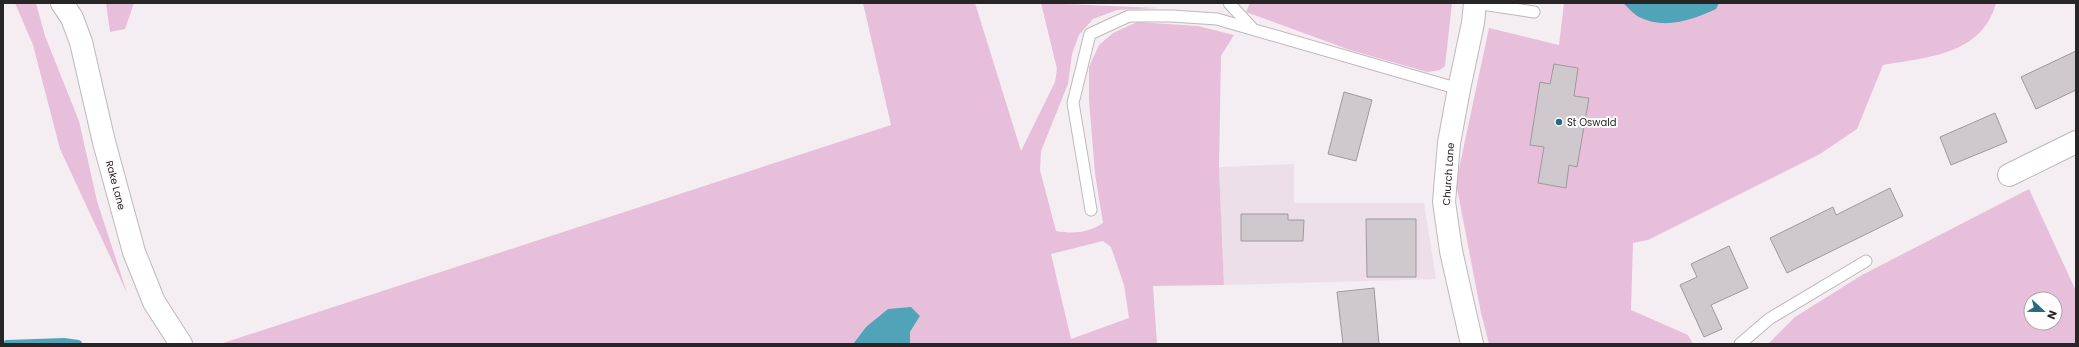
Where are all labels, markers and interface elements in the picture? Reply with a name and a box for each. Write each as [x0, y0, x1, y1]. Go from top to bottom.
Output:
place label: St Oswald [1567, 115, 1616, 130]
marker: St Oswald [1554, 117, 1564, 127]
street label: Church Lane [1439, 142, 1458, 206]
street label: Rake Lane [102, 159, 129, 211]
north arrow [2023, 291, 2063, 331]
text: N [2043, 308, 2061, 322]

